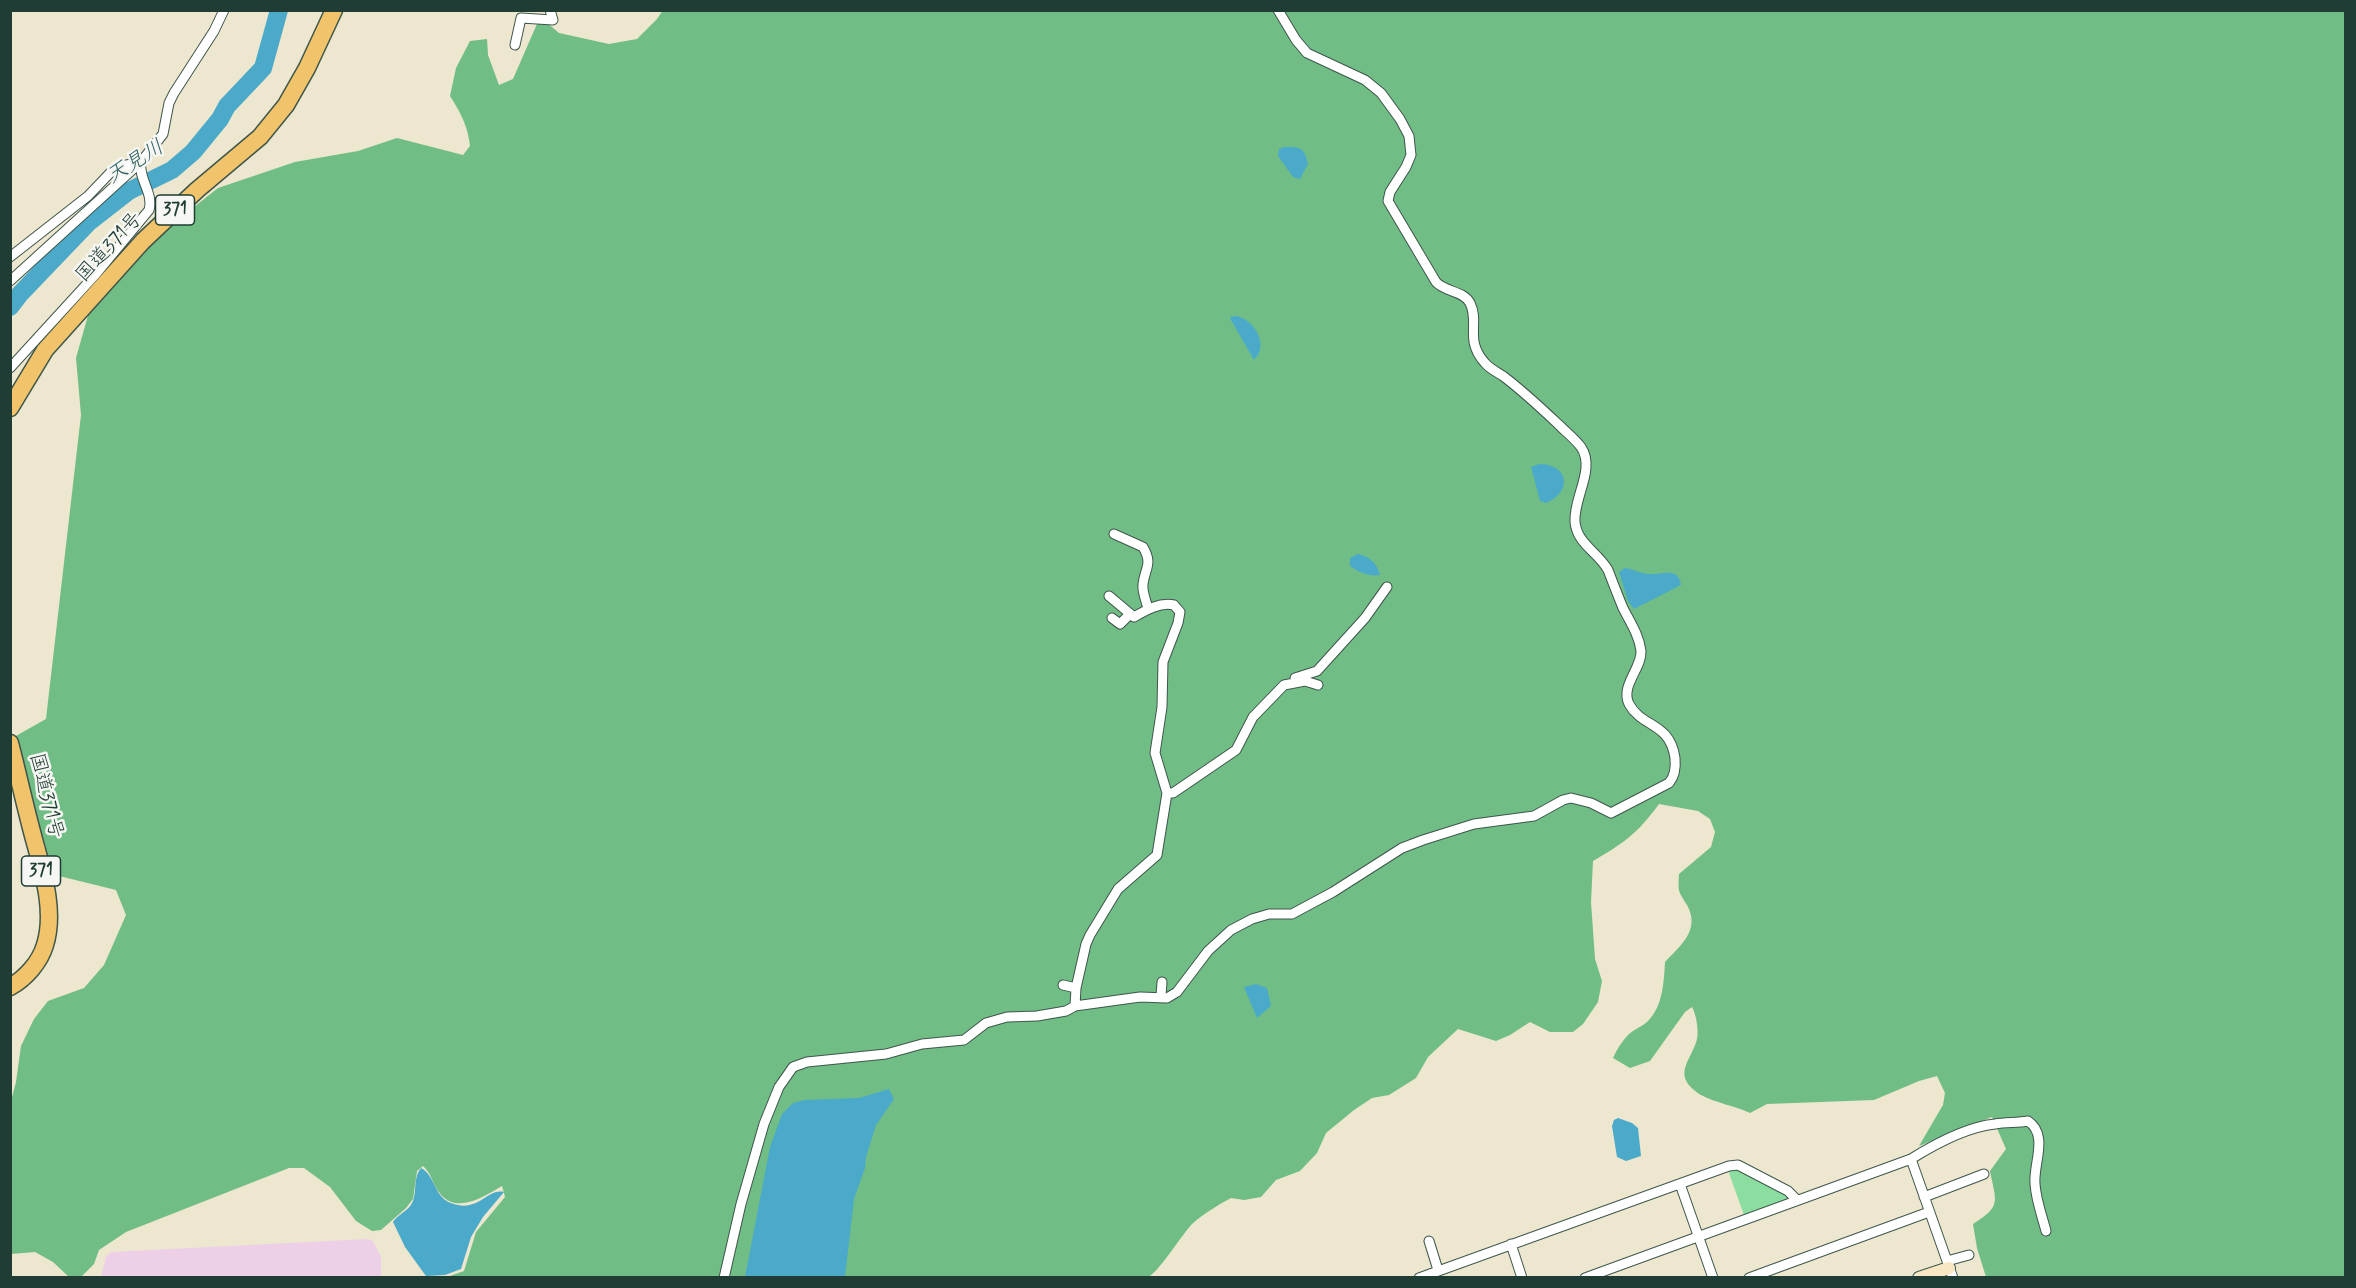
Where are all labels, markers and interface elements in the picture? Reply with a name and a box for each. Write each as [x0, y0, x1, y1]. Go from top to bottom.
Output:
water label: 天見川 [103, 136, 169, 190]
road number: 371 [156, 195, 195, 225]
street label: 国道371号 [72, 208, 148, 288]
street label: 国道371号 [23, 751, 67, 841]
road number: 371 [22, 856, 60, 886]

